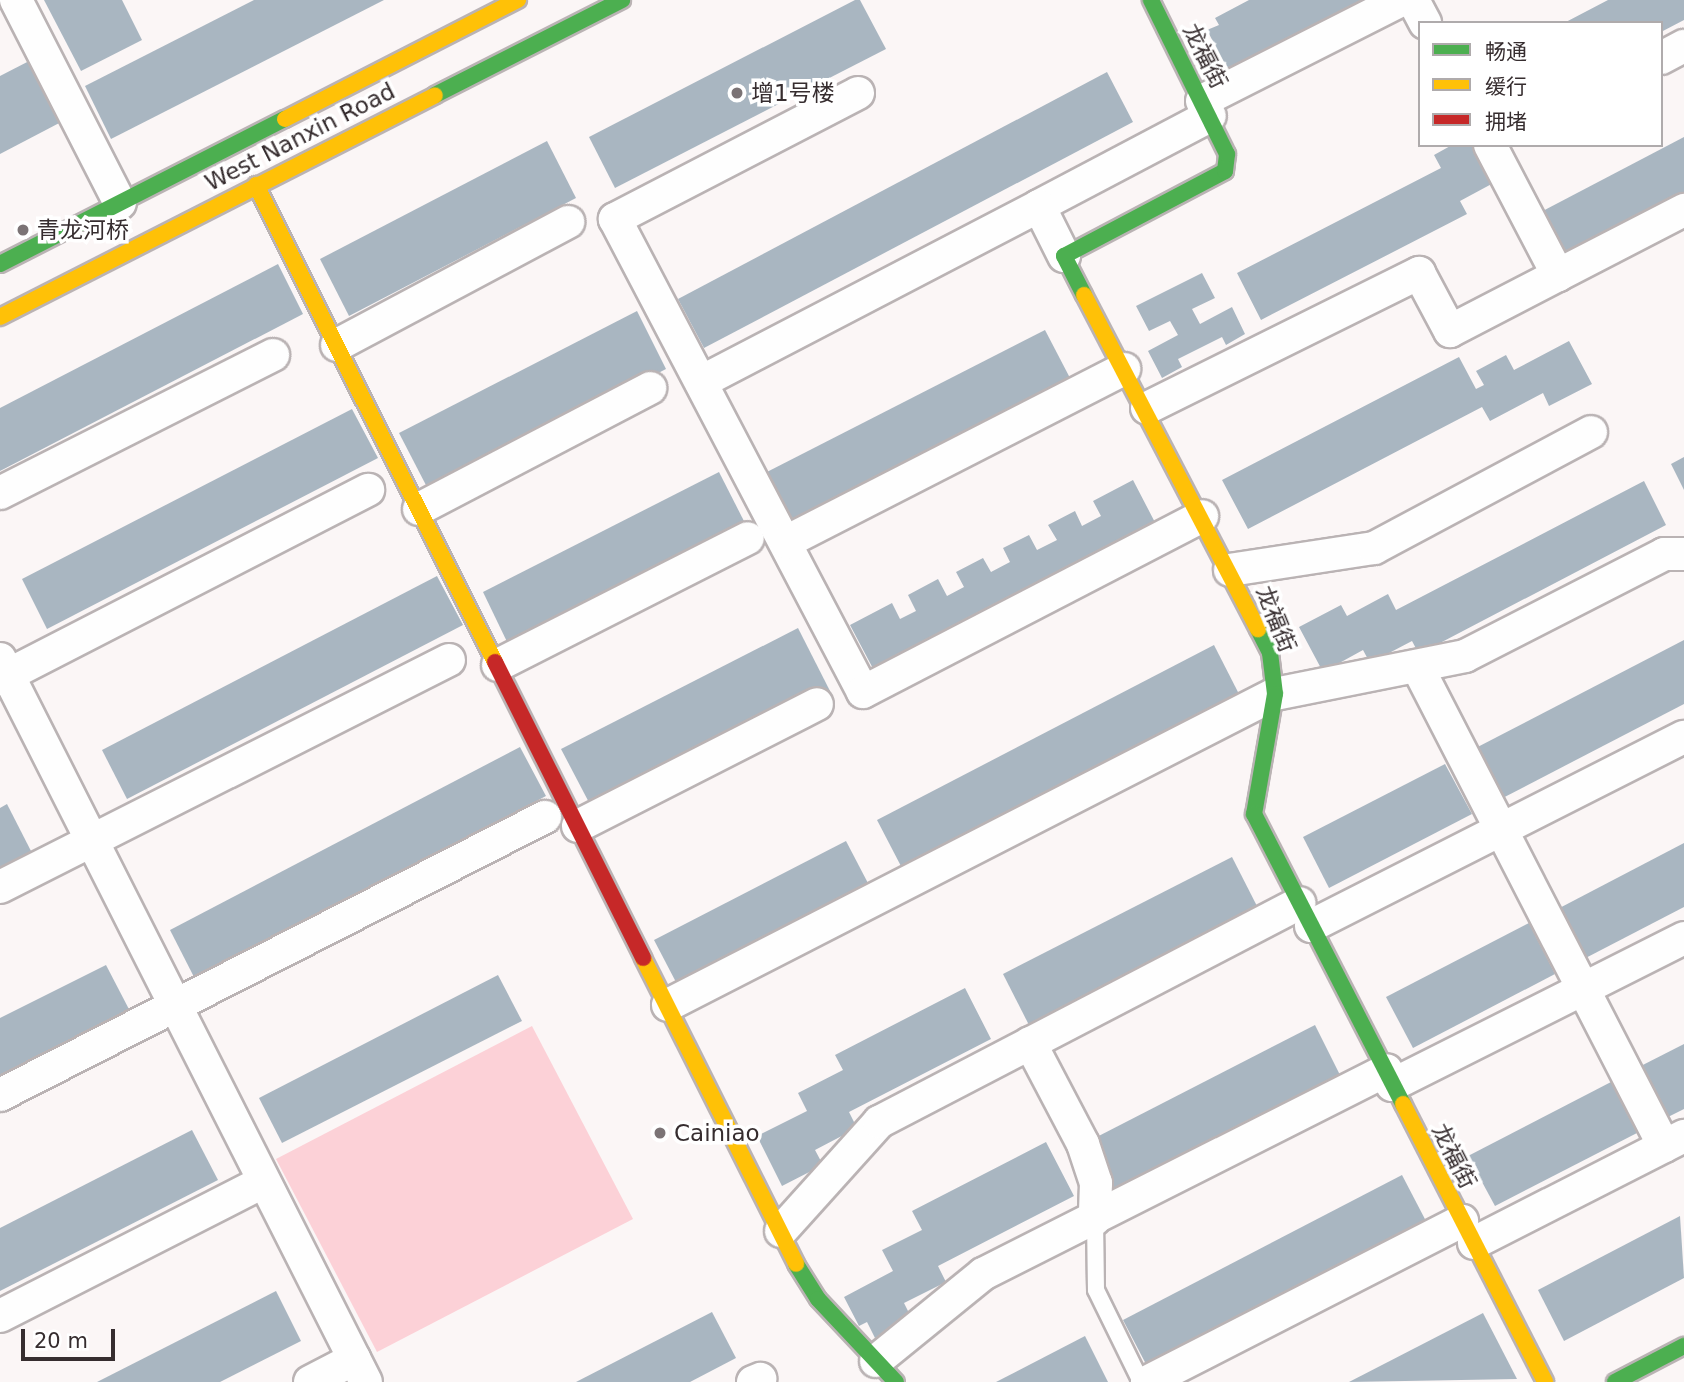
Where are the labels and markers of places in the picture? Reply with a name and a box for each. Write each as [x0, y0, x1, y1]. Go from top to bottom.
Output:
place label: 增1号楼 [751, 79, 835, 107]
marker: 增1号楼 [729, 85, 745, 101]
place label: 青龙河桥 [37, 216, 129, 244]
marker: 青龙河桥 [15, 222, 31, 238]
place label: Cainiao [674, 1119, 760, 1147]
marker: Cainiao [652, 1125, 668, 1141]

